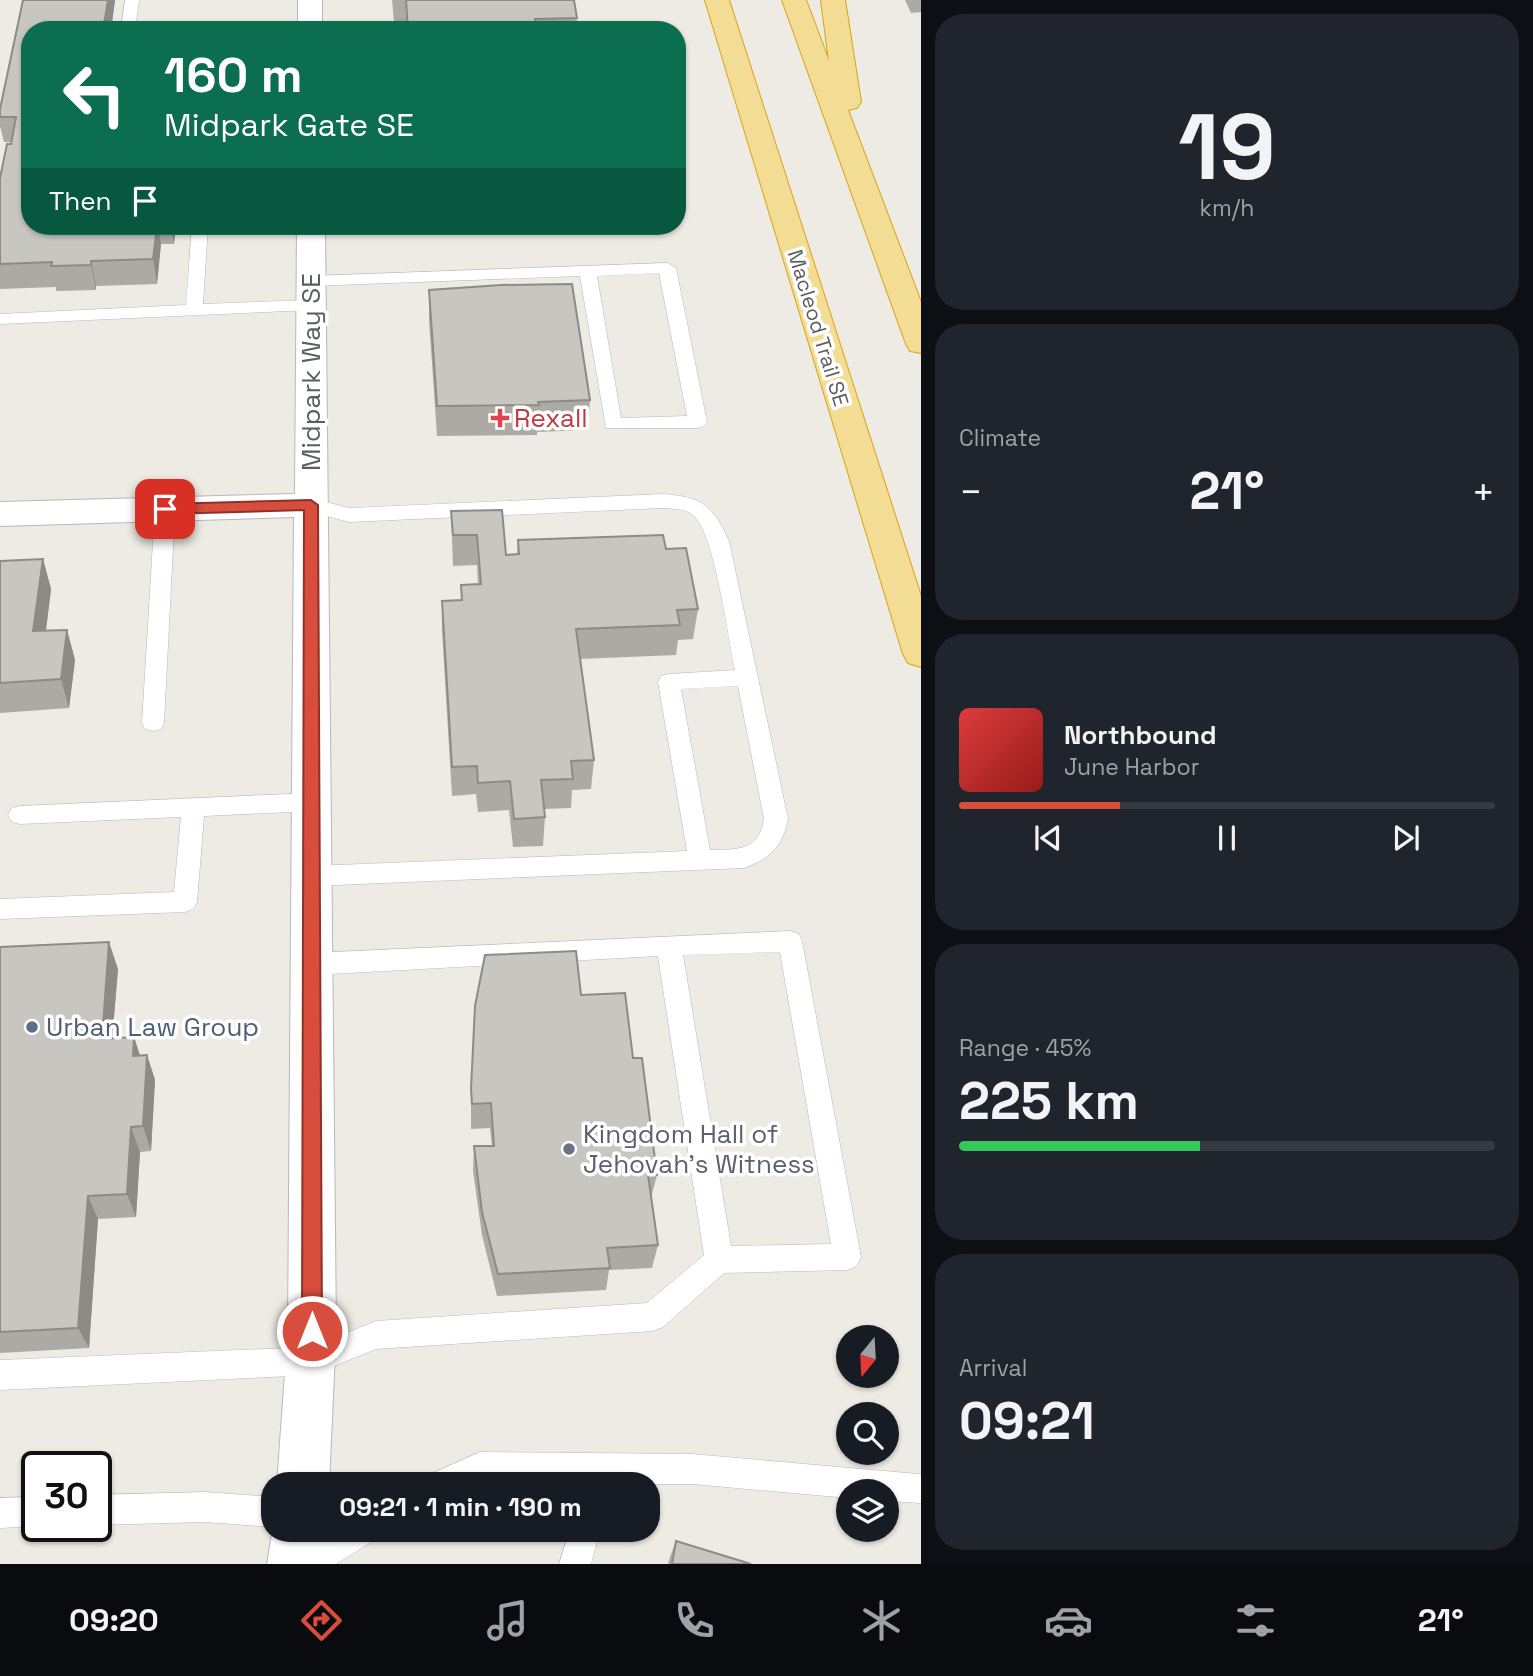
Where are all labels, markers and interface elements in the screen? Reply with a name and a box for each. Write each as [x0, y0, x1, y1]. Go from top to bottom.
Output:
text: 160 m [164, 44, 302, 106]
icon: left [49, 49, 140, 140]
text: 19 [1178, 89, 1276, 206]
text: Midpark Gate SE [164, 105, 414, 145]
icon: arrive [126, 182, 164, 220]
text: Then [49, 184, 112, 218]
text: km/h [1200, 193, 1254, 223]
street label: Macleod Trail SE [782, 246, 855, 409]
street label: Midpark Way SE [294, 273, 328, 471]
place label: Rexall [514, 401, 588, 435]
marker: Rexall [492, 410, 508, 426]
text: Climate [959, 423, 1041, 453]
text: 21° [1190, 458, 1264, 524]
text: − [959, 468, 983, 516]
text: + [1471, 468, 1495, 516]
pin [135, 479, 195, 539]
icon: arrive [146, 490, 184, 528]
text: Northbound [1064, 718, 1217, 752]
text: June Harbor [1064, 752, 1199, 782]
icon: previous [1029, 819, 1067, 857]
icon: pause [1208, 819, 1246, 857]
icon: next [1387, 819, 1425, 857]
place label: Urban Law Group [46, 1010, 259, 1044]
marker: Urban Law Group [24, 1019, 40, 1035]
text: Range · 45% [959, 1033, 1091, 1063]
text: 225 km [959, 1068, 1139, 1134]
place label: Kingdom Hall of Jehovah's Witness [583, 1117, 815, 1181]
marker: Kingdom Hall of Jehovah's Witness [561, 1141, 577, 1157]
position arrow [275, 1294, 349, 1368]
north arrow [836, 1325, 900, 1388]
map controls [836, 1325, 899, 1542]
text: Arrival [959, 1353, 1027, 1383]
text: 09:21 [959, 1388, 1095, 1454]
button: search [836, 1402, 899, 1465]
speed limit sign: 30 [21, 1451, 112, 1542]
button: layers [836, 1479, 899, 1542]
text: 09:21 · 1 min · 190 m [339, 1490, 582, 1524]
icon: directions [297, 1596, 346, 1645]
icon: music [483, 1596, 532, 1645]
icon: phone [670, 1596, 719, 1645]
icon: climate [857, 1596, 906, 1645]
icon: car [1044, 1596, 1093, 1645]
icon: filters [1231, 1596, 1280, 1645]
text: 09:20 [69, 1600, 159, 1640]
text: 21° [1418, 1600, 1464, 1640]

